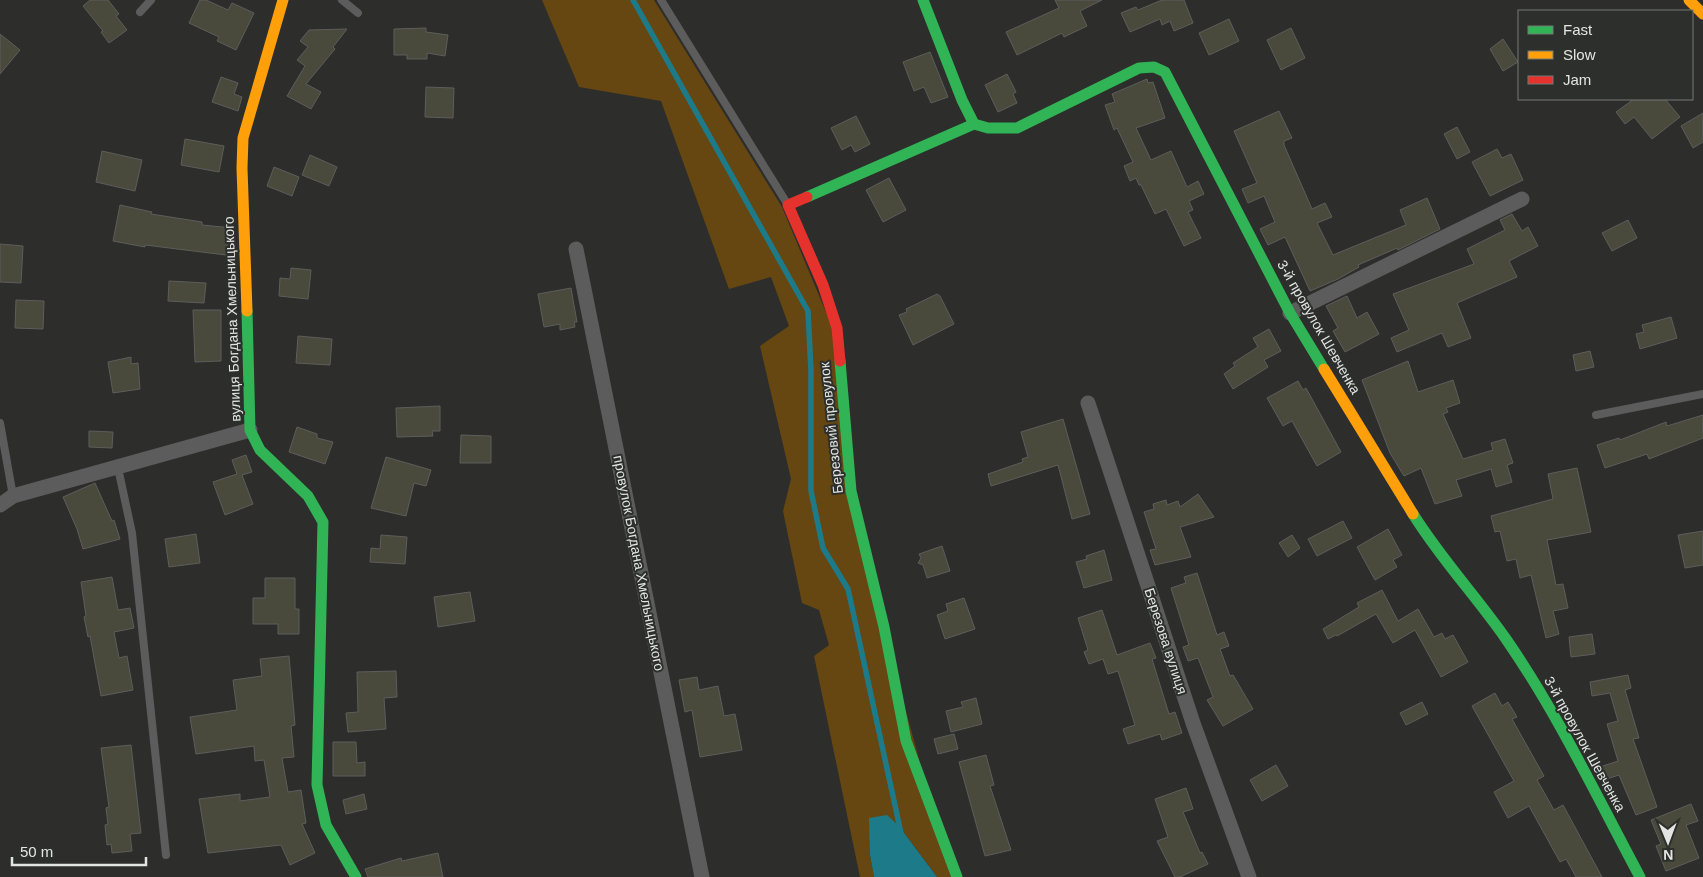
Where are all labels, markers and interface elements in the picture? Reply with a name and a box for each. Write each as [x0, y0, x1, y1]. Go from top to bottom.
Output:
legend [1518, 10, 1693, 100]
text: Fast [1563, 21, 1593, 38]
text: Slow [1563, 46, 1596, 63]
text: Jam [1563, 71, 1591, 88]
street label: вулиця Богдана Хмельницького [220, 216, 244, 422]
street label: 3-й провулок Шевченка [1274, 257, 1364, 397]
street label: Березовий провулок [816, 360, 846, 495]
street label: провулок Богдана Хмельницького [610, 454, 668, 672]
street label: Березова вулиця [1141, 586, 1191, 696]
street label: 3-й провулок Шевченка [1541, 674, 1629, 814]
north arrow [1643, 817, 1693, 867]
scale bar [12, 834, 146, 866]
text: 50 m [20, 843, 53, 860]
text: N [1663, 847, 1673, 863]

